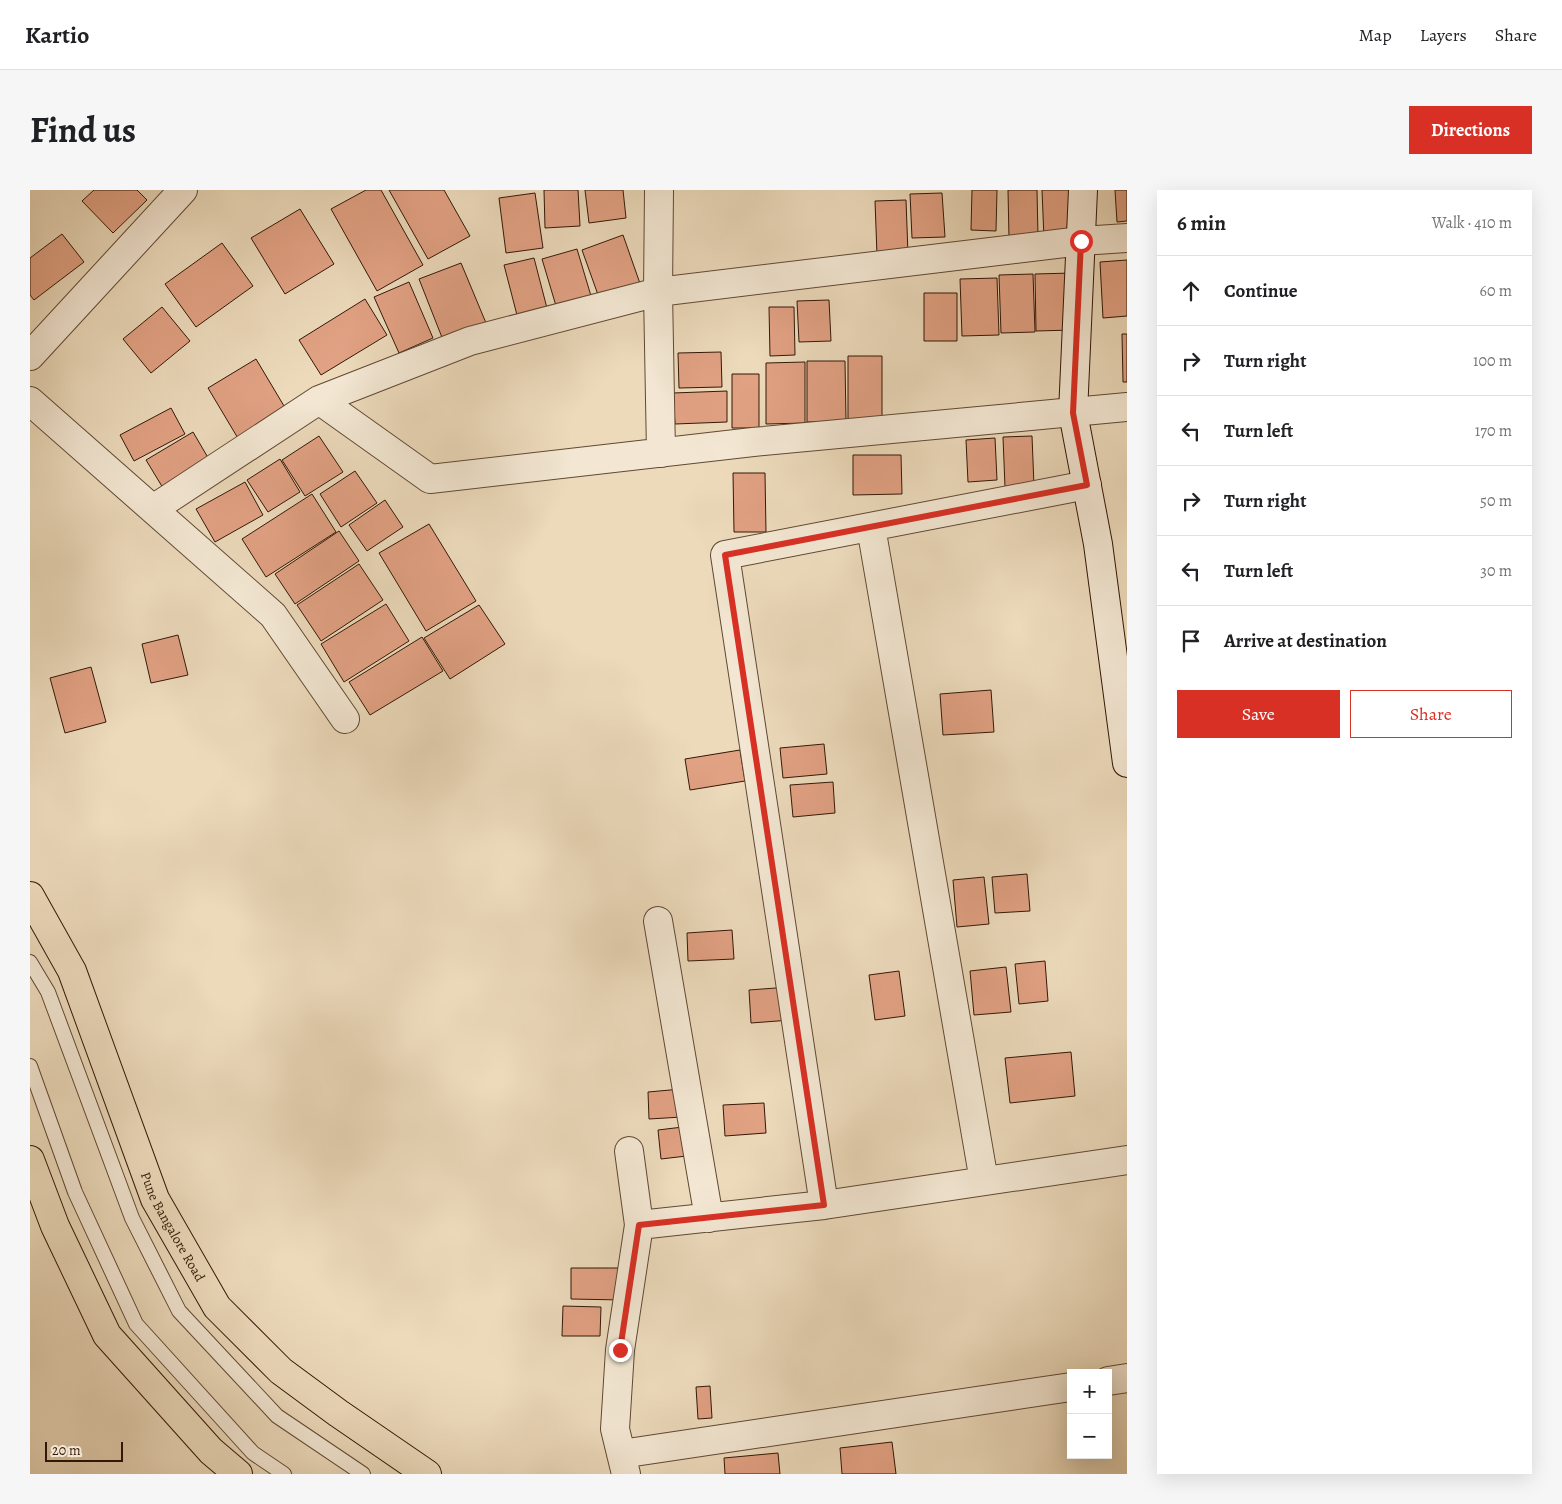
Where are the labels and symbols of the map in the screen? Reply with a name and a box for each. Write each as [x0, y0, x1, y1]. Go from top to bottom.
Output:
route start [1070, 230, 1093, 253]
street label: Pune Bangalore Road [136, 1169, 210, 1285]
route end [609, 1339, 632, 1362]
scale bar [45, 1439, 122, 1462]

